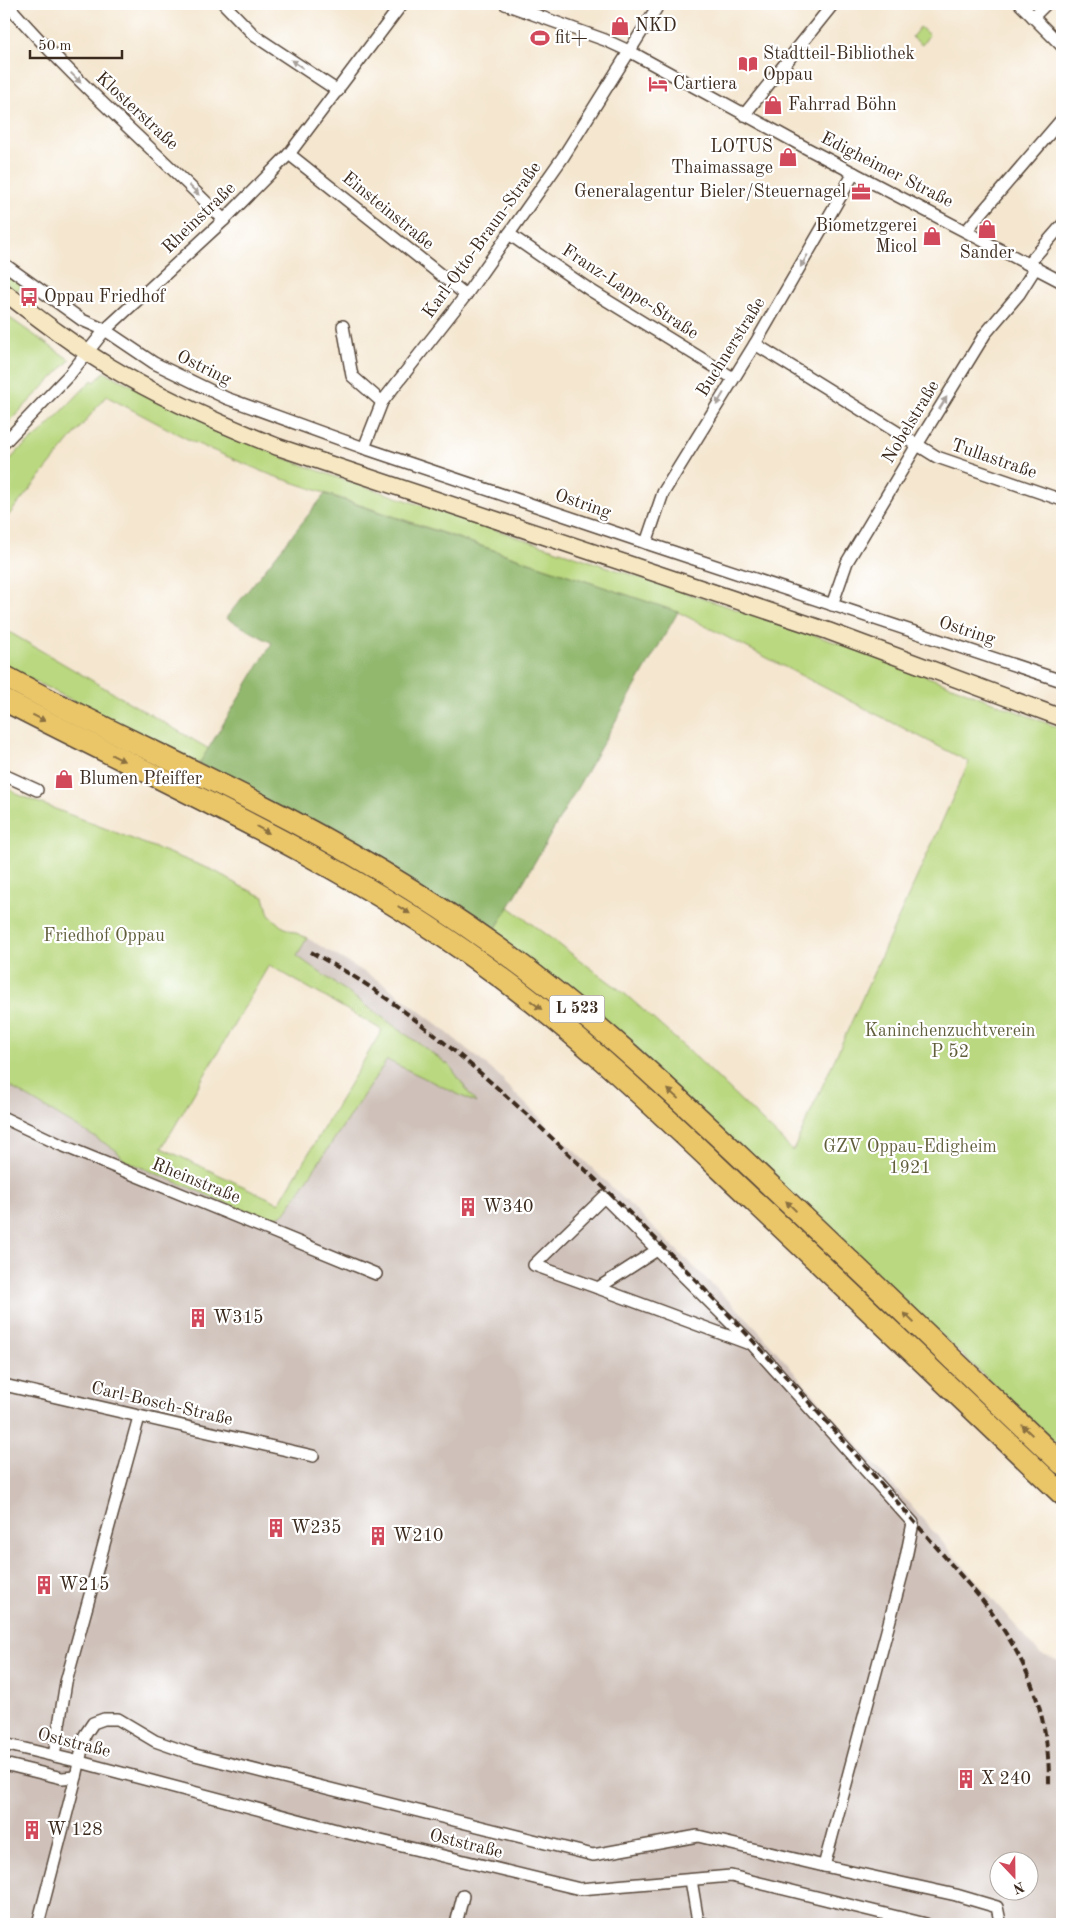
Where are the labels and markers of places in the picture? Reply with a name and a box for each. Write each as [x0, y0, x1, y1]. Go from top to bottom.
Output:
shop icon: NKD [609, 15, 631, 37]
place label: NKD [635, 17, 677, 35]
sports icon: fit+ [529, 27, 551, 49]
place label: fit+ [555, 29, 588, 47]
place label: Stadtteil-Bibliothek Oppau [763, 45, 915, 84]
library icon: Stadtteil-Bibliothek Oppau [737, 53, 759, 75]
hotel icon: Cartiera [647, 73, 669, 95]
place label: Cartiera [673, 75, 737, 93]
shop icon: Fahrrad Böhn [762, 94, 784, 116]
place label: Fahrrad Böhn [788, 96, 897, 114]
place label: LOTUS Thaimassage [671, 138, 773, 177]
shop icon: LOTUS Thaimassage [777, 146, 799, 168]
office icon: Generalagentur Bieler/Steuernagel [850, 181, 872, 203]
place label: Generalagentur Bieler/Steuernagel [574, 183, 846, 201]
place label: Biometzgerei Micol [815, 217, 917, 256]
shop icon: Sander [976, 218, 998, 240]
shop icon: Biometzgerei Micol [921, 225, 943, 247]
place label: Sander [960, 244, 1015, 262]
bus stop icon: Oppau Friedhof [18, 286, 40, 308]
place label: Oppau Friedhof [44, 288, 167, 306]
shop icon: Blumen Pfeiffer [53, 768, 75, 790]
place label: Blumen Pfeiffer [79, 770, 203, 788]
building icon: W340 [457, 1196, 479, 1218]
place label: W340 [483, 1198, 534, 1216]
building icon: W315 [187, 1307, 209, 1329]
place label: W315 [213, 1309, 264, 1327]
building icon: W235 [265, 1517, 287, 1539]
place label: W235 [291, 1519, 342, 1537]
building icon: W210 [367, 1525, 389, 1547]
place label: W210 [393, 1527, 444, 1545]
building icon: W215 [33, 1574, 55, 1596]
place label: W215 [59, 1576, 110, 1594]
building icon: X 240 [955, 1768, 977, 1790]
place label: X 240 [981, 1770, 1031, 1788]
building icon: W 128 [21, 1819, 43, 1841]
place label: W 128 [47, 1821, 103, 1839]

